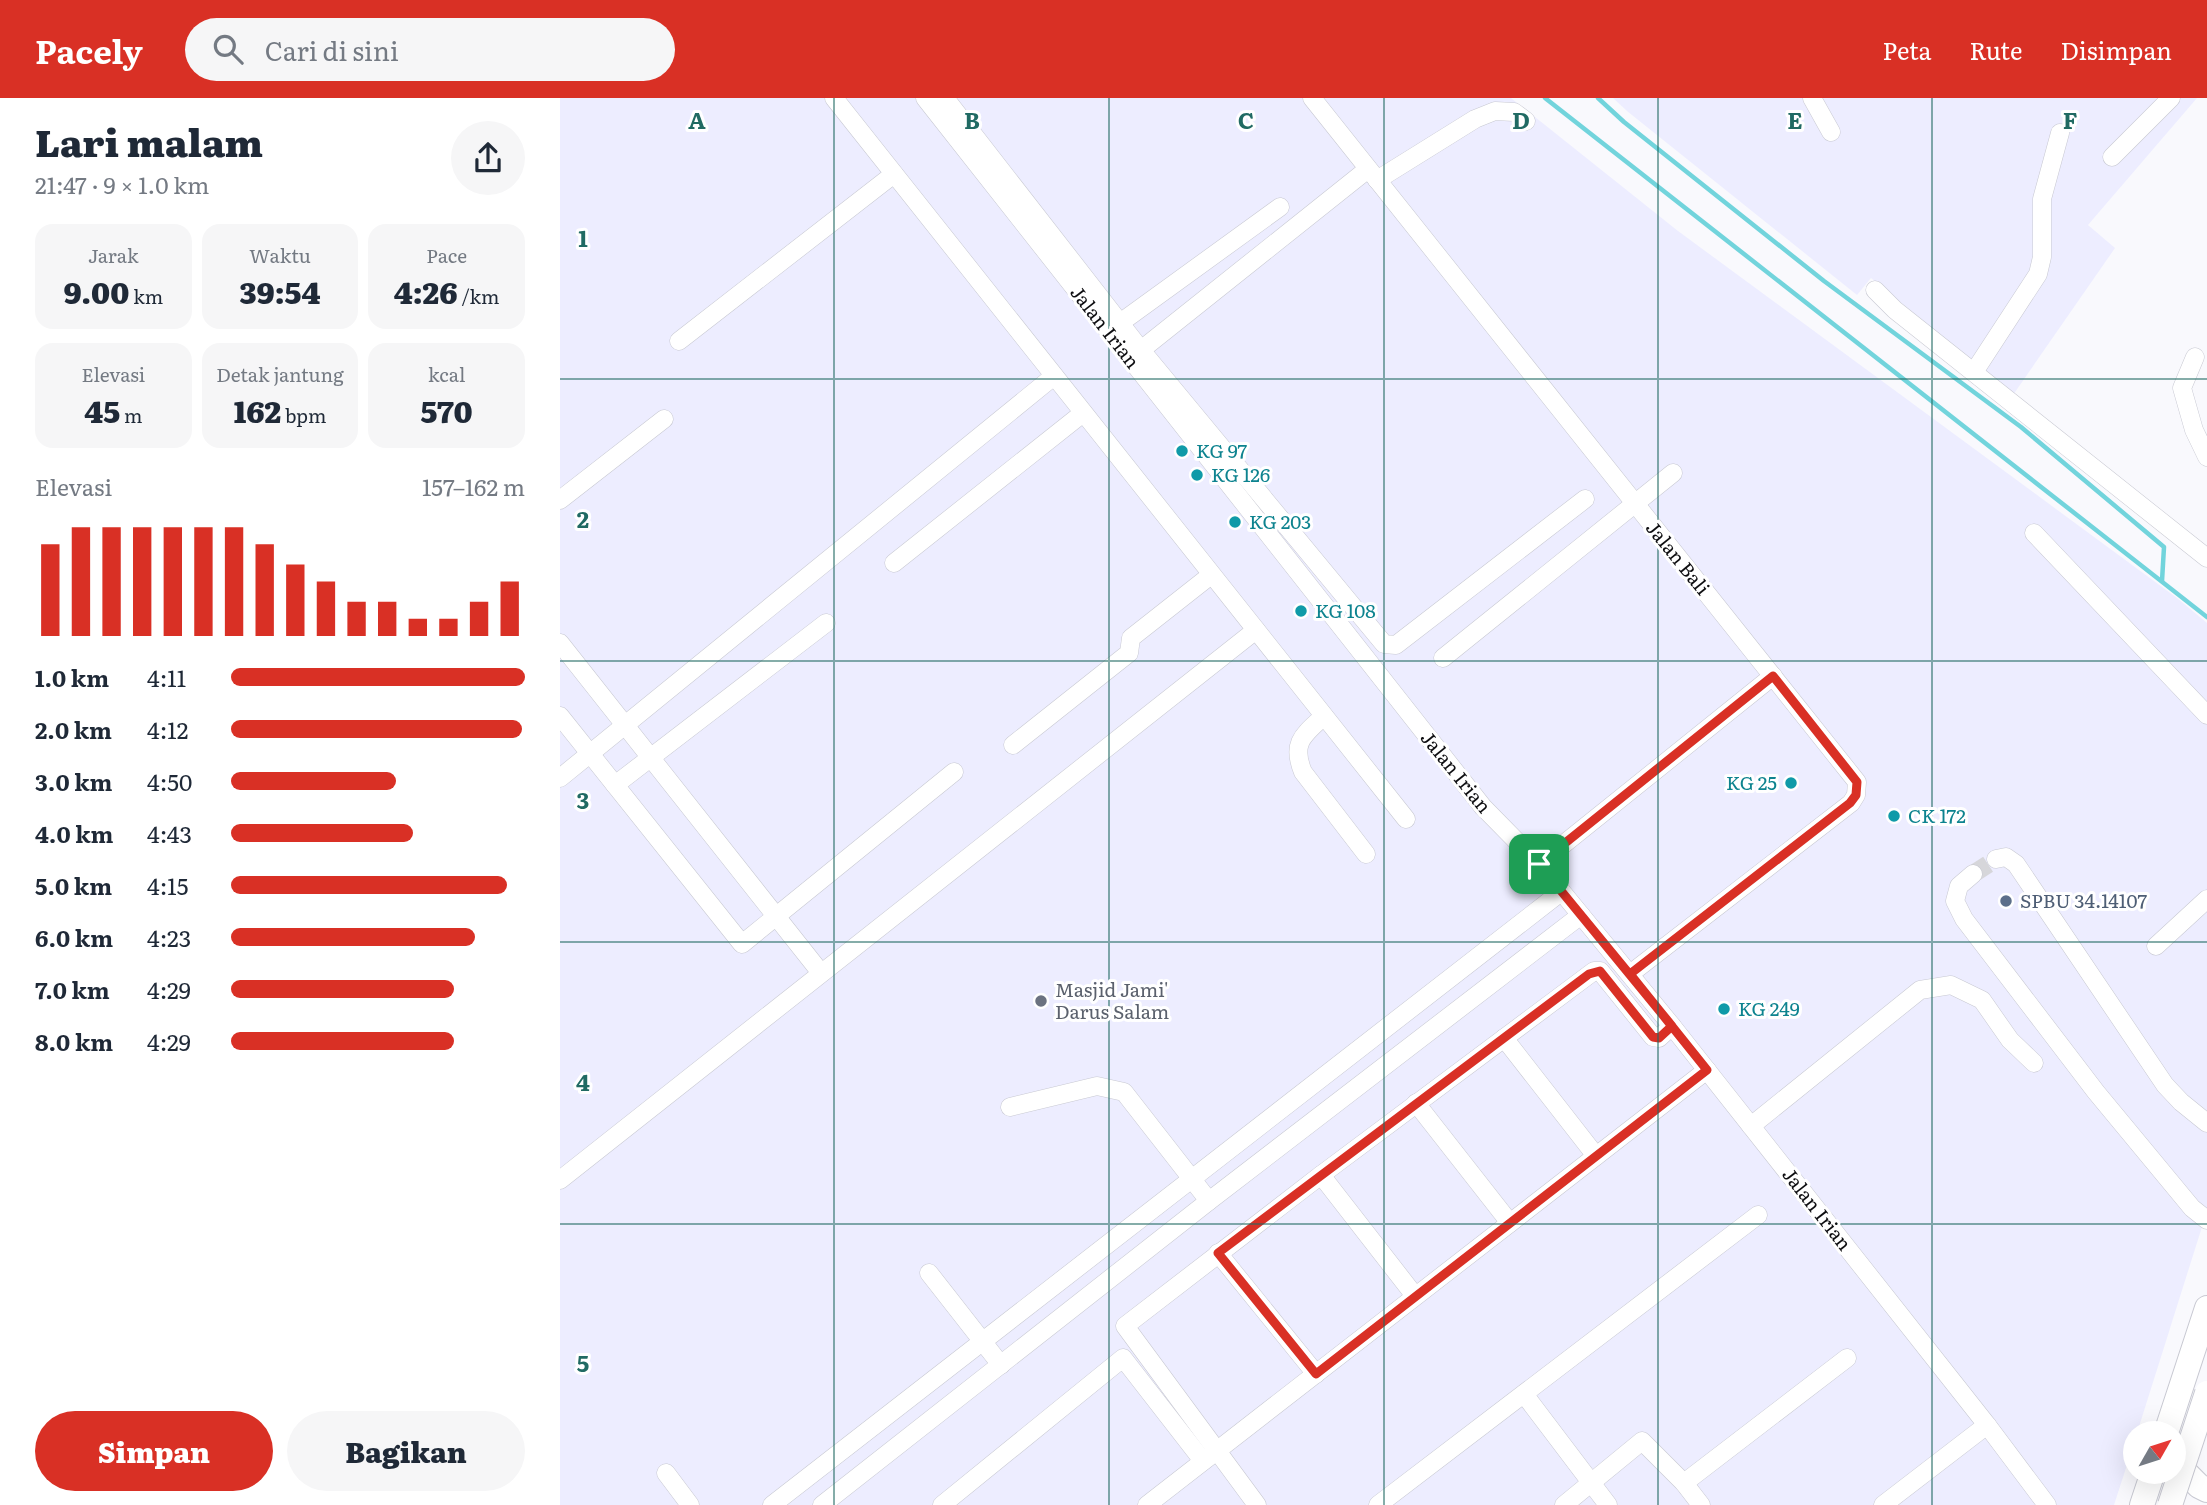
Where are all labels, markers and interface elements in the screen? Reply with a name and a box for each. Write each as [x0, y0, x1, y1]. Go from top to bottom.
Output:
search box [185, 18, 675, 81]
text: Pacely [35, 25, 143, 74]
icon: search [209, 30, 247, 68]
text: Cari di sini [265, 30, 399, 69]
text: Peta [1883, 32, 1932, 67]
text: Rute [1970, 32, 2022, 67]
text: Disimpan [2060, 32, 2172, 67]
text: A [688, 102, 706, 136]
text: B [964, 102, 980, 136]
text: C [1238, 102, 1254, 136]
text: D [1512, 102, 1530, 136]
text: E [1787, 102, 1803, 136]
text: F [2063, 102, 2078, 136]
text: Lari malam [35, 112, 263, 169]
button: share [451, 121, 525, 195]
text: 21:47 · 9 × 1.0 km [35, 167, 209, 201]
text: 1 [578, 220, 588, 254]
text: Jarak [88, 241, 139, 269]
text: Waktu [249, 241, 311, 269]
text: Pace [426, 241, 467, 269]
text: 9.00 [64, 269, 129, 313]
text: 39:54 [240, 269, 320, 313]
text: 4:26 [394, 269, 458, 313]
street label: Jalan Irian [1064, 279, 1147, 374]
text: km [129, 282, 163, 310]
text: /km [458, 282, 499, 310]
text: Elevasi [81, 360, 145, 388]
text: Detak jantung [216, 360, 344, 388]
text: kcal [428, 360, 465, 388]
text: 45 [84, 388, 120, 432]
text: 162 [234, 388, 281, 432]
text: 570 [421, 388, 473, 432]
text: m [120, 401, 142, 429]
text: bpm [281, 401, 326, 429]
place label: KG 97 [1196, 436, 1247, 464]
marker: KG 97 [1174, 443, 1190, 459]
place label: KG 126 [1211, 460, 1270, 488]
marker: KG 126 [1189, 467, 1205, 483]
text: Elevasi [35, 469, 112, 503]
text: 157–162 m [422, 469, 525, 503]
text: 2 [577, 501, 589, 535]
place label: KG 203 [1249, 507, 1311, 535]
marker: KG 203 [1227, 514, 1243, 530]
street label: Jalan Bali [1640, 514, 1717, 601]
place label: KG 108 [1315, 596, 1376, 624]
marker: KG 108 [1293, 603, 1309, 619]
text: 1.0 km [35, 660, 109, 694]
text: 4:11 [147, 660, 186, 694]
text: 2.0 km [35, 712, 112, 746]
text: 4:12 [147, 712, 188, 746]
street label: Jalan Irian [1415, 724, 1499, 818]
text: 3.0 km [35, 764, 113, 798]
text: 4:50 [147, 764, 192, 798]
place label: KG 25 [1726, 768, 1777, 796]
marker: KG 25 [1783, 775, 1799, 791]
text: 3 [577, 782, 589, 816]
place label: CK 172 [1908, 801, 1966, 829]
marker: CK 172 [1886, 808, 1902, 824]
text: 4.0 km [35, 816, 114, 850]
text: 4:43 [147, 816, 192, 850]
pin [1509, 834, 1569, 894]
icon: arrive [1520, 845, 1558, 883]
text: 5.0 km [35, 868, 112, 902]
text: 4:15 [147, 868, 188, 902]
place label: SPBU 34.14107 [2020, 886, 2147, 914]
marker: SPBU 34.14107 [1998, 893, 2014, 909]
text: 6.0 km [35, 920, 113, 954]
text: 4:23 [147, 920, 191, 954]
text: 7.0 km [35, 972, 110, 1006]
text: 4:29 [147, 972, 191, 1006]
place label: Masjid Jami' Darus Salam [1055, 975, 1169, 1025]
marker: Masjid Jami' Darus Salam [1033, 993, 1049, 1009]
place label: KG 249 [1738, 994, 1800, 1022]
marker: KG 249 [1716, 1001, 1732, 1017]
text: 8.0 km [35, 1024, 113, 1058]
text: 4:29 [147, 1024, 191, 1058]
text: 4 [576, 1064, 590, 1098]
street label: Jalan Irian [1776, 1161, 1859, 1256]
text: 5 [577, 1345, 589, 1379]
button: Simpan [35, 1411, 273, 1491]
button: Bagikan [287, 1411, 525, 1491]
north arrow [2123, 1421, 2186, 1484]
map controls [2123, 1421, 2186, 1484]

